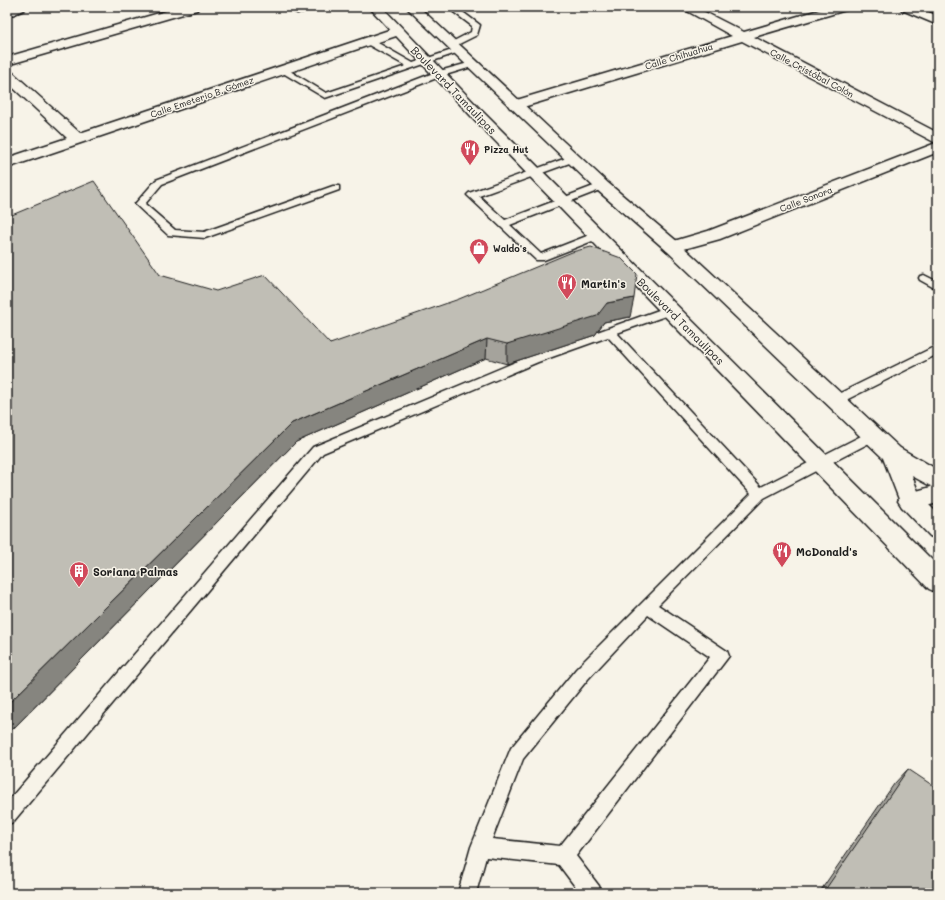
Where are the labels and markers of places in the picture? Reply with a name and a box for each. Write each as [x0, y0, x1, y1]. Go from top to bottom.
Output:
restaurant icon: Pizza Hut [459, 138, 481, 166]
place label: Pizza Hut [484, 144, 529, 155]
shop icon: Waldo's [468, 237, 490, 265]
place label: Waldo's [493, 243, 527, 254]
restaurant icon: Martin's [556, 272, 578, 300]
place label: Martin's [581, 276, 626, 291]
restaurant icon: McDonald's [771, 540, 793, 568]
place label: McDonald's [796, 544, 858, 559]
building icon: Soriana Palmas [68, 560, 90, 588]
place label: Soriana Palmas [93, 564, 179, 579]

